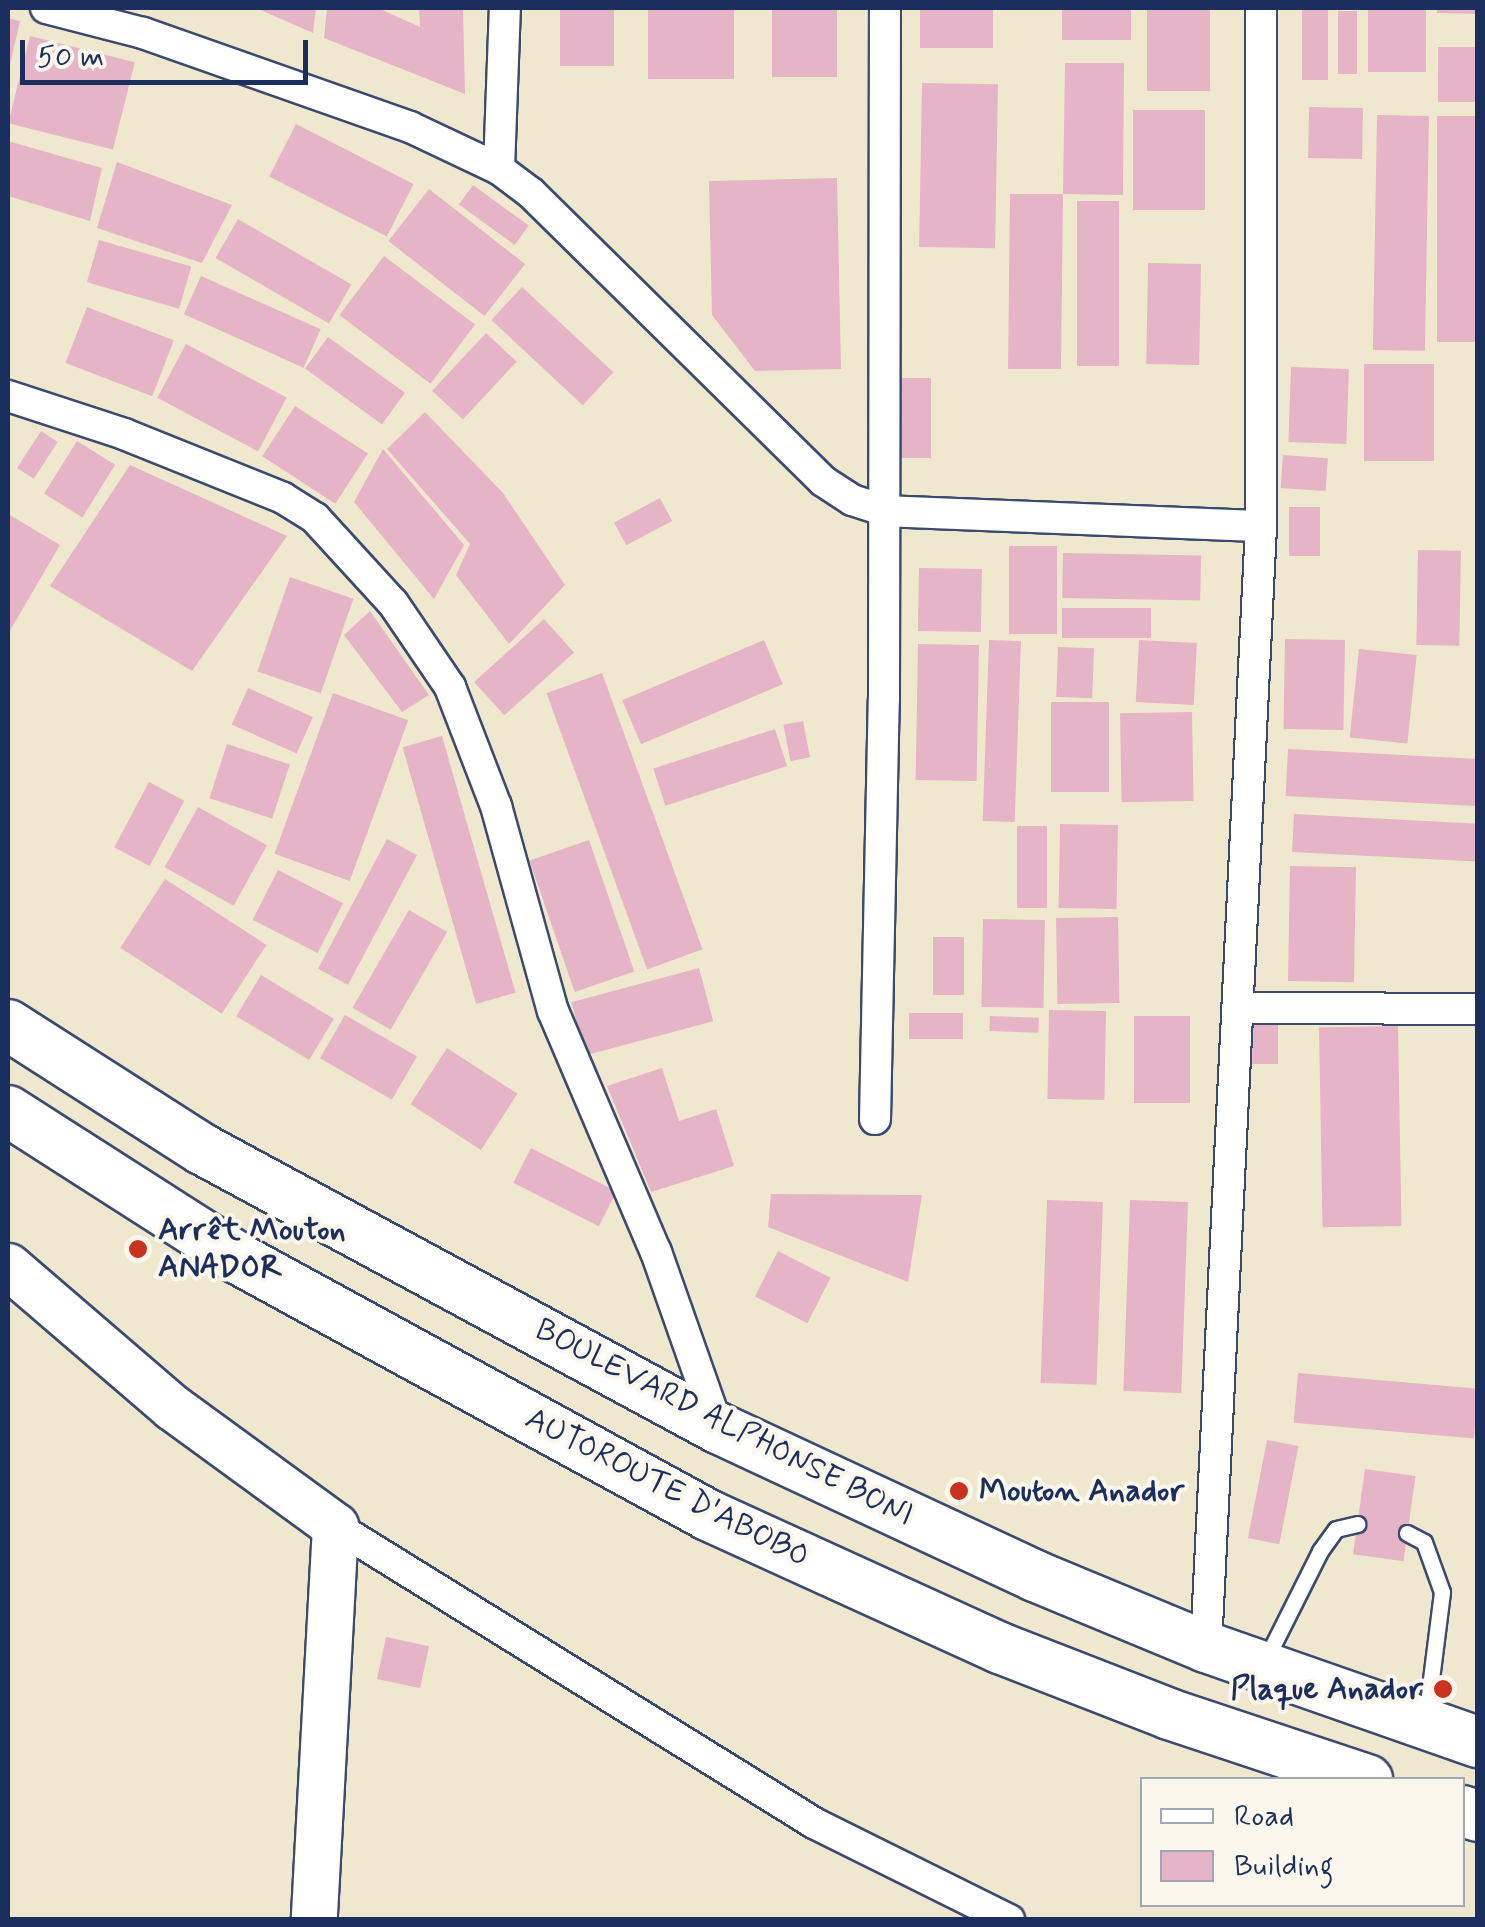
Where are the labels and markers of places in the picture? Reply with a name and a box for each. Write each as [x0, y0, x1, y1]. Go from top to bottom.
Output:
place label: Arrêt Mouton ANADOR [158, 1212, 350, 1287]
marker: Arrêt Mouton ANADOR [127, 1238, 149, 1260]
place label: Mouton Anador [979, 1472, 1184, 1510]
marker: Mouton Anador [948, 1480, 970, 1502]
place label: Plaque Anador [1230, 1670, 1423, 1708]
marker: Plaque Anador [1432, 1678, 1454, 1700]

